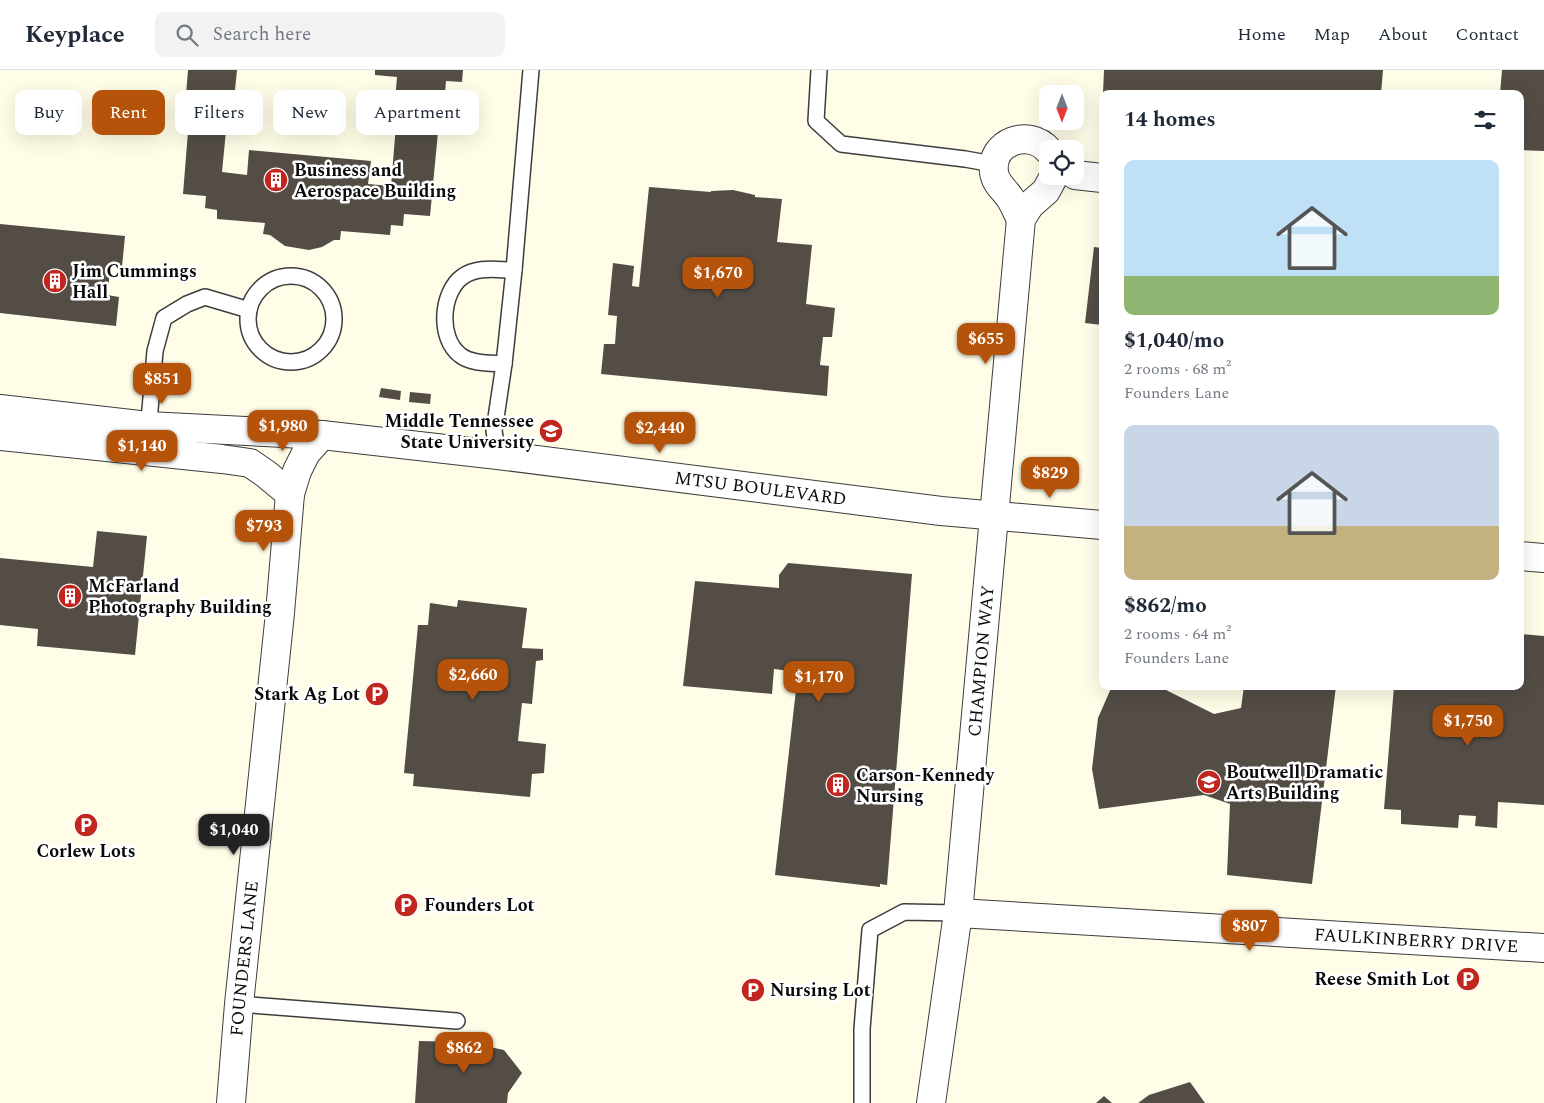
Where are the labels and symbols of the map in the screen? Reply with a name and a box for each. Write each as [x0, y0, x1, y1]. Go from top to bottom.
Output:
north arrow [1039, 85, 1084, 130]
place label: Business and Aerospace Building [294, 157, 456, 205]
building icon: Business and Aerospace Building [263, 167, 289, 193]
pin: $1,670 [677, 256, 759, 299]
place label: Jim Cummings Hall [72, 258, 197, 306]
building icon: Jim Cummings Hall [42, 268, 68, 294]
pin: $655 [956, 322, 1016, 365]
pin: $851 [132, 362, 192, 405]
place label: Middle Tennessee State University [384, 408, 535, 456]
pin: $1,980 [242, 410, 324, 452]
pin: $2,440 [619, 412, 701, 454]
school or university icon: Middle Tennessee State University [538, 418, 564, 444]
pin: $1,140 [101, 430, 183, 472]
pin: $829 [1020, 456, 1080, 499]
street label: MTSU BOULEVARD [673, 464, 848, 513]
pin: $793 [234, 510, 294, 552]
place label: McFarland Photography Building [88, 573, 272, 621]
building icon: McFarland Photography Building [57, 583, 83, 609]
street label: CHAMPION WAY [961, 584, 1002, 738]
pin: $2,660 [432, 658, 514, 701]
pin: $1,170 [778, 660, 860, 703]
place label: Stark Ag Lot [254, 681, 360, 708]
parking icon: Stark Ag Lot [364, 681, 390, 707]
pin: $1,750 [1427, 704, 1509, 747]
place label: Boutwell Dramatic Arts Building [1226, 759, 1383, 807]
place label: Carson-Kennedy Nursing [856, 762, 996, 810]
school or university icon: Boutwell Dramatic Arts Building [1196, 769, 1222, 795]
building icon: Carson-Kennedy Nursing [825, 772, 851, 798]
parking icon: Corlew Lots [73, 812, 99, 838]
pin: $1,040 [193, 814, 275, 856]
place label: Corlew Lots [36, 838, 136, 865]
street label: FOUNDERS LANE [223, 879, 266, 1038]
parking icon: Founders Lot [393, 892, 419, 918]
place label: Founders Lot [424, 892, 535, 919]
pin: $807 [1220, 910, 1280, 952]
street label: FAULKINBERRY DRIVE [1313, 921, 1519, 960]
place label: Reese Smith Lot [1314, 966, 1450, 993]
parking icon: Reese Smith Lot [1455, 966, 1481, 992]
parking icon: Nursing Lot [740, 977, 766, 1003]
place label: Nursing Lot [770, 977, 871, 1004]
pin: $862 [434, 1032, 494, 1074]

